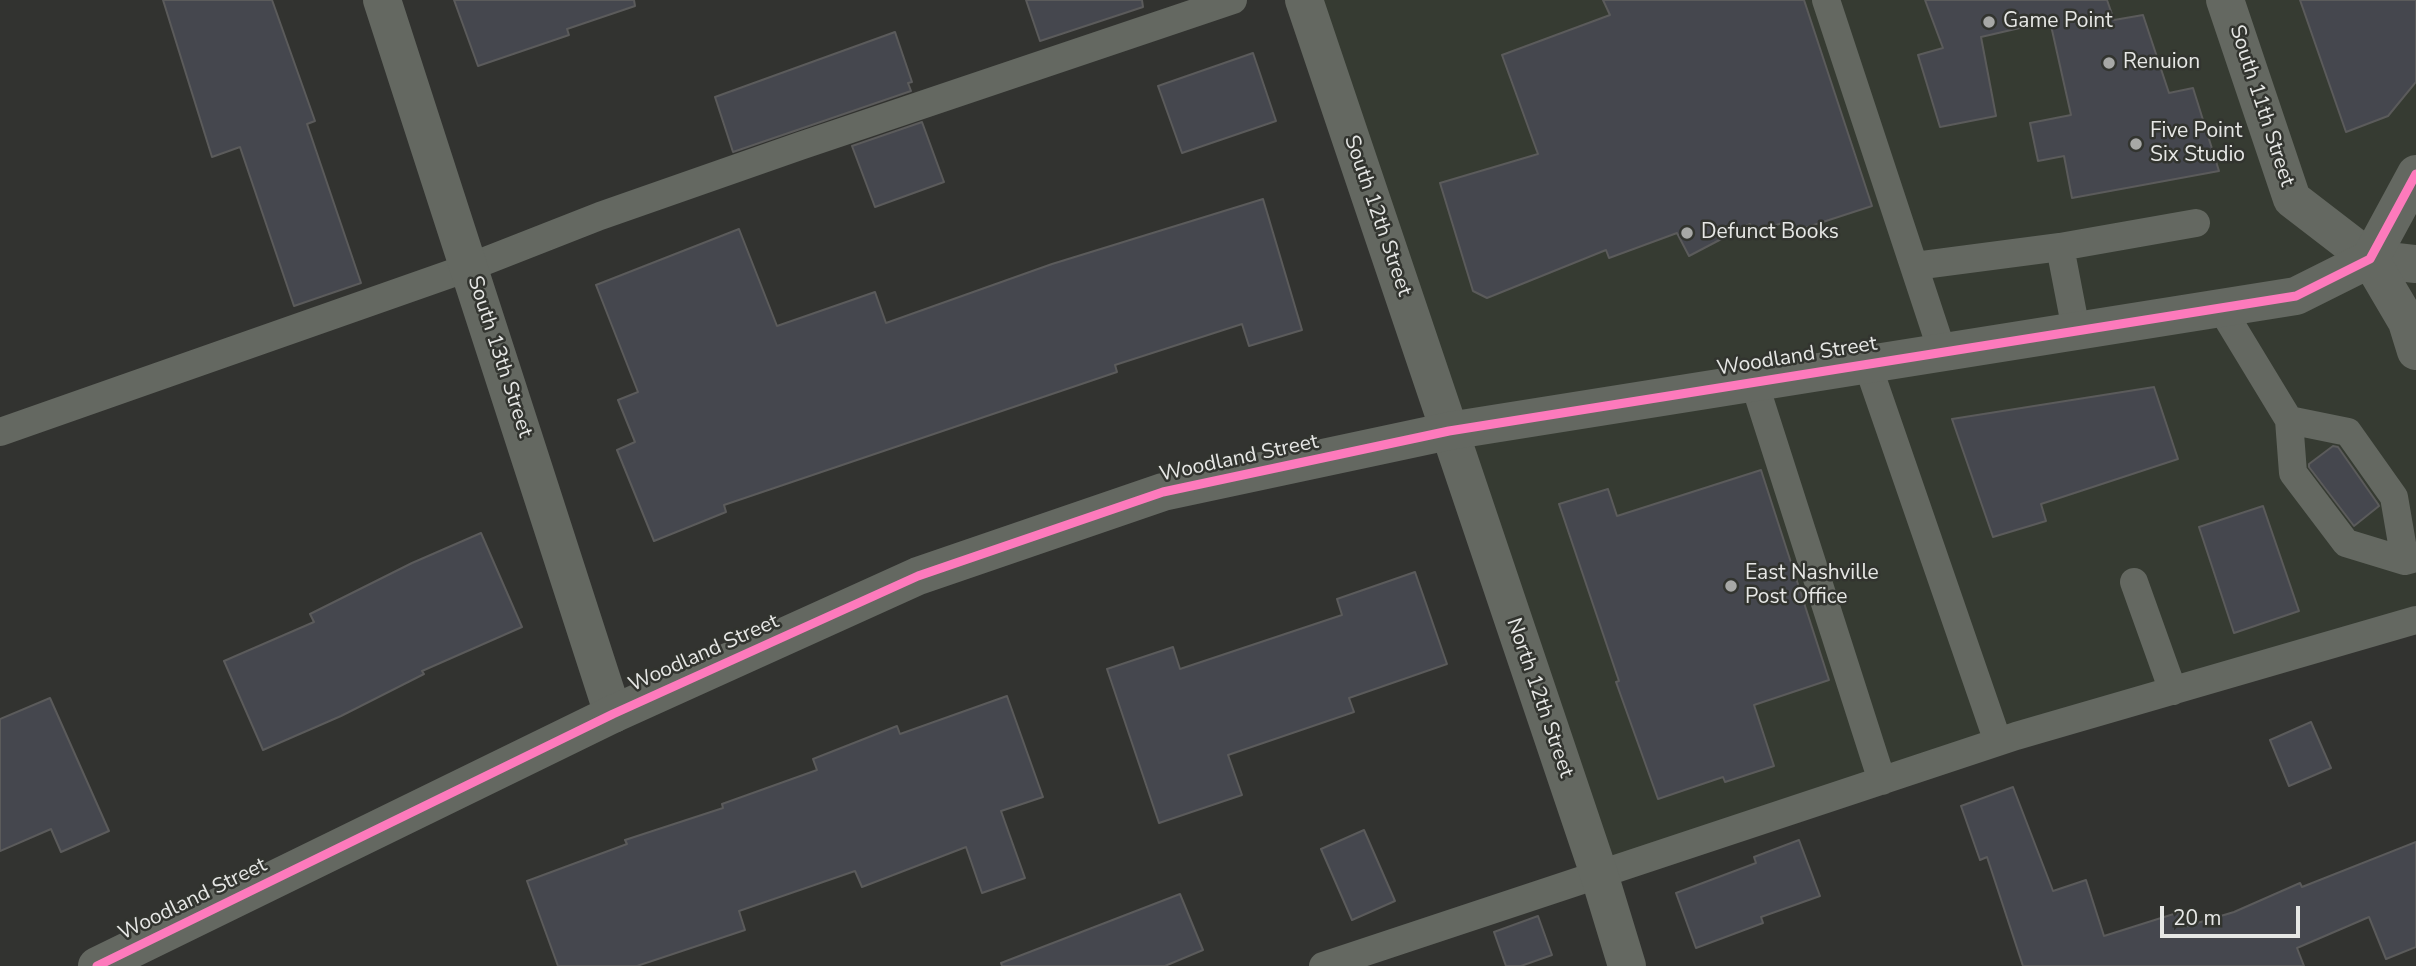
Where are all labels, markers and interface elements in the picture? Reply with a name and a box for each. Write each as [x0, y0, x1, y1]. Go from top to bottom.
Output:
place label: Game Point [2003, 9, 2113, 35]
marker: Game Point [1981, 14, 1997, 30]
street label: South 11th Street [2223, 22, 2299, 190]
place label: Renuion [2123, 50, 2200, 76]
marker: Renuion [2101, 55, 2117, 71]
place label: Five Point Six Studio [2150, 119, 2245, 169]
street label: South 12th Street [1338, 132, 1416, 300]
marker: Five Point Six Studio [2128, 136, 2144, 152]
place label: Defunct Books [1701, 220, 1839, 246]
marker: Defunct Books [1679, 225, 1695, 241]
street label: South 13th Street [461, 273, 537, 441]
street label: Woodland Street [1715, 332, 1879, 382]
street label: Woodland Street [1157, 430, 1321, 488]
place label: East Nashville Post Office [1745, 561, 1879, 611]
marker: East Nashville Post Office [1723, 578, 1739, 594]
street label: Woodland Street [625, 610, 783, 698]
street label: North 12th Street [1500, 615, 1578, 781]
street label: Woodland Street [115, 853, 271, 947]
scale bar [2164, 892, 2304, 936]
text: 20 m [2173, 904, 2222, 932]

